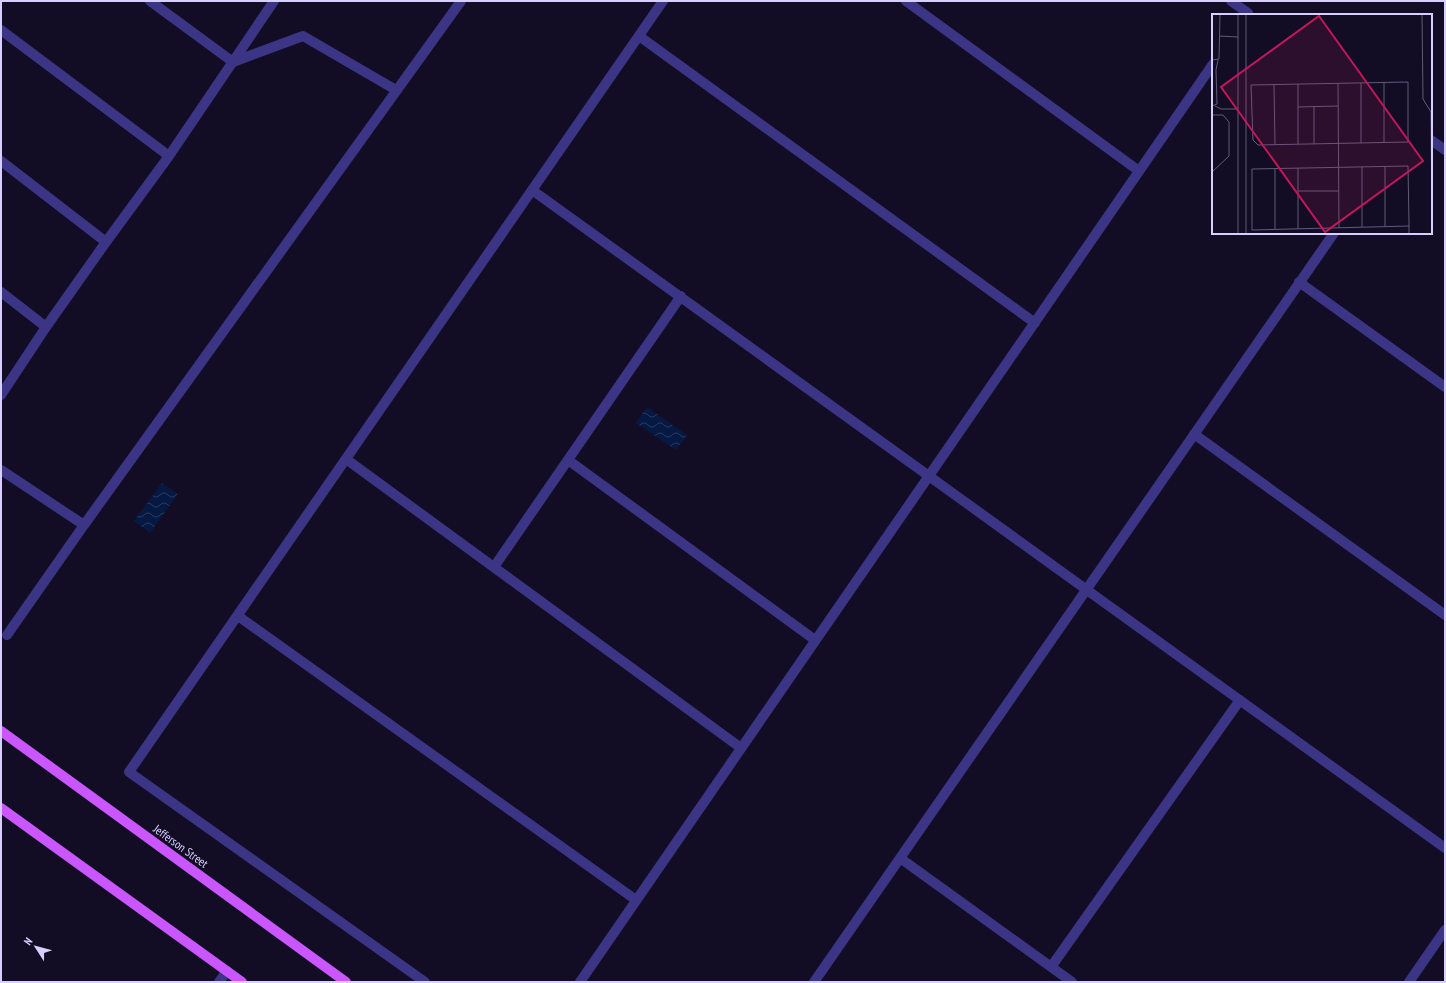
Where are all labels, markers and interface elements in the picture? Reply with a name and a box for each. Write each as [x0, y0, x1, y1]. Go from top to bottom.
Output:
inset map [1212, 14, 1432, 234]
street label: Jefferson Street [150, 821, 212, 871]
north arrow [16, 927, 56, 967]
text: N [20, 935, 35, 948]

